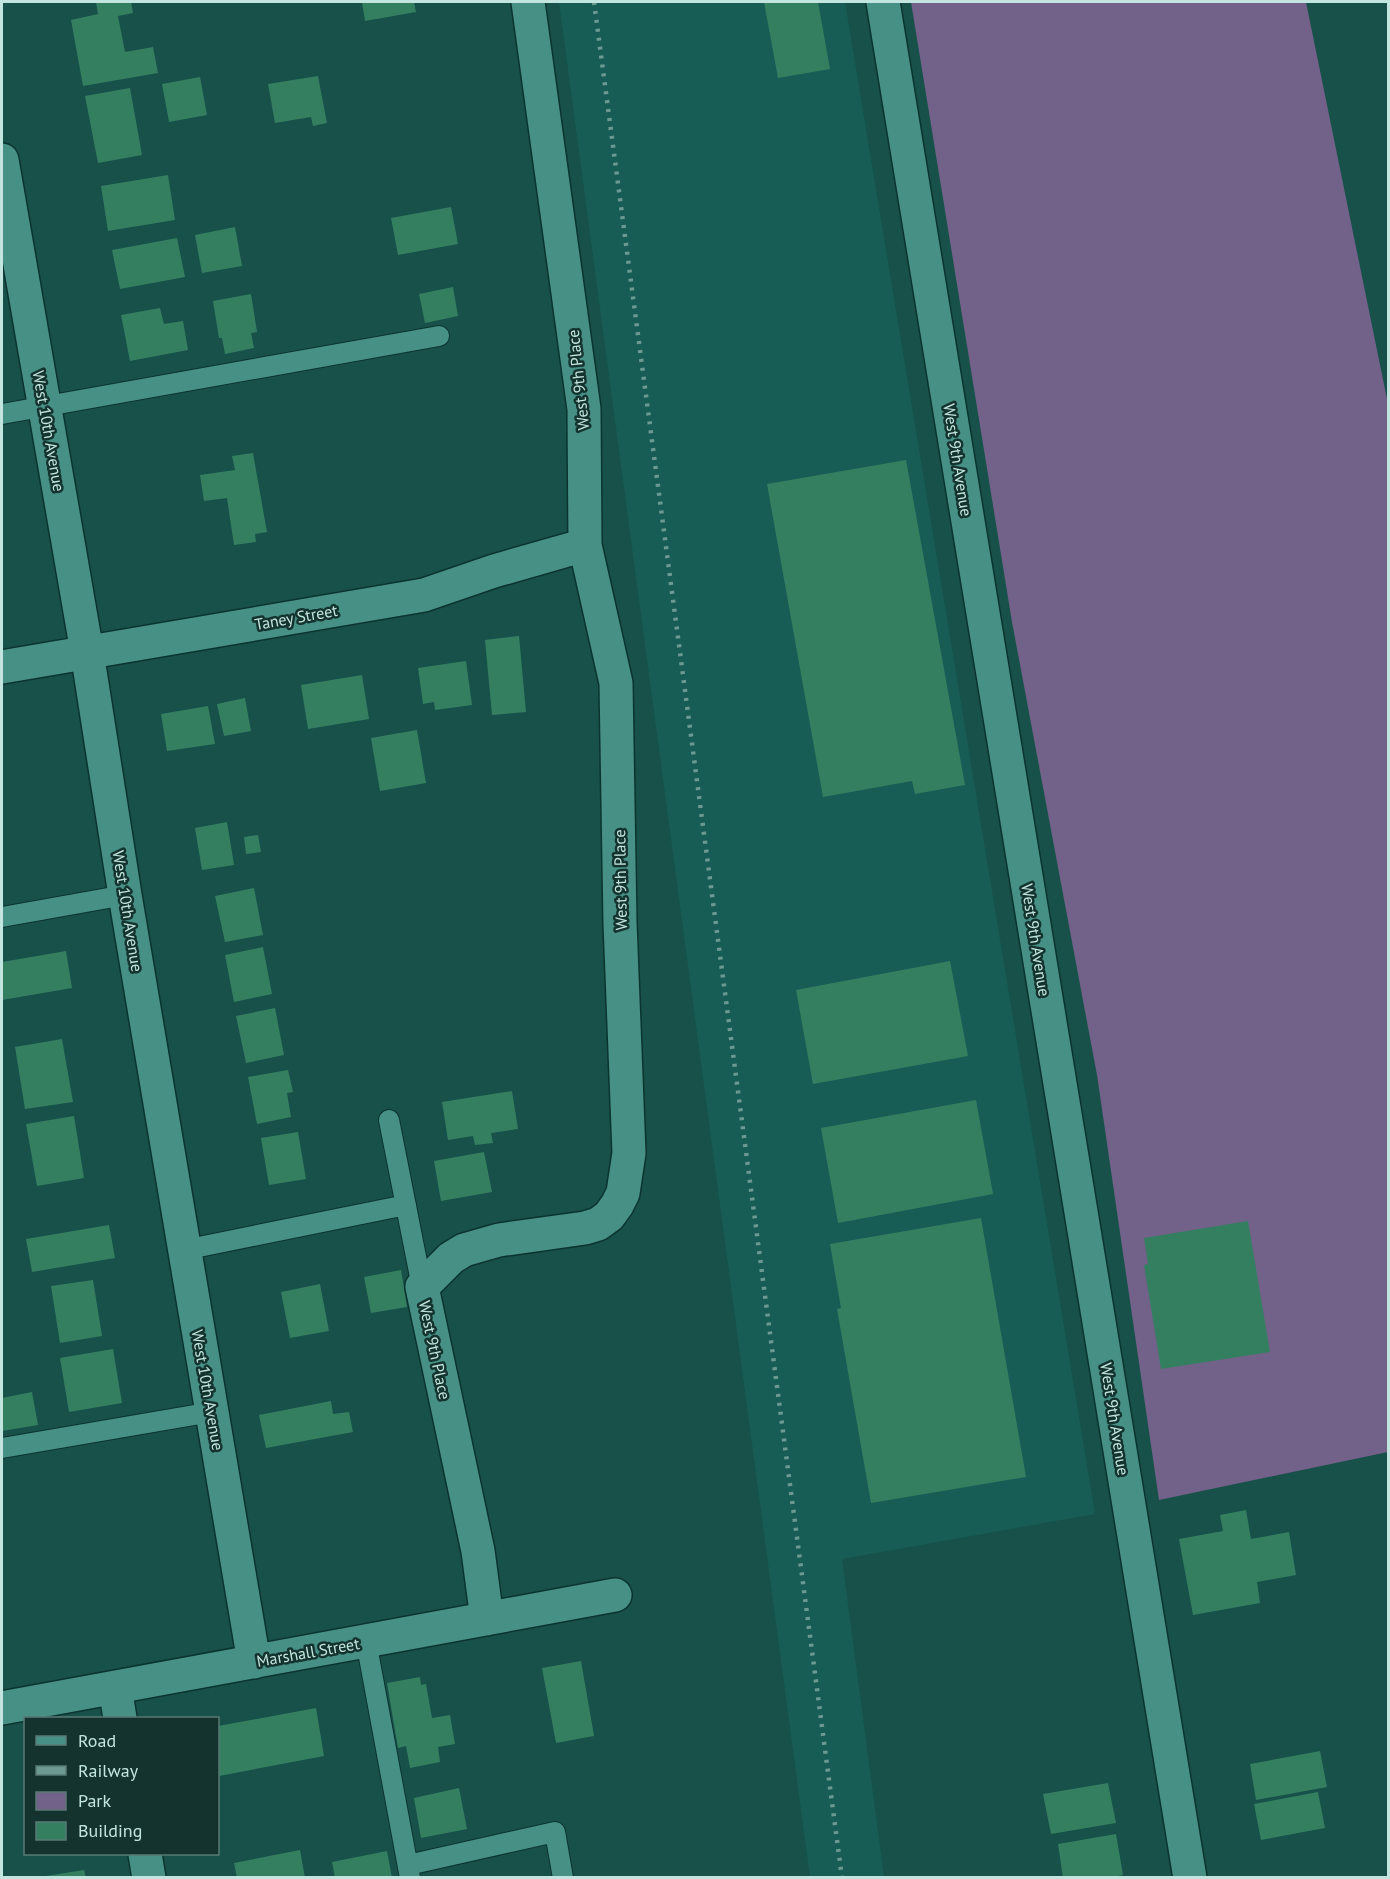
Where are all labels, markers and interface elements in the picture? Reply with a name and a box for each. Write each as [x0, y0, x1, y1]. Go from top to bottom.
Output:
street label: West 9th Place [563, 329, 593, 431]
street label: West 10th Avenue [29, 369, 69, 493]
street label: West 9th Avenue [939, 402, 977, 518]
street label: Taney Street [253, 600, 340, 634]
street label: West 9th Place [609, 829, 631, 931]
street label: West 10th Avenue [109, 849, 147, 973]
street label: West 9th Avenue [1017, 882, 1055, 998]
street label: West 9th Place [415, 1299, 455, 1401]
street label: West 10th Avenue [188, 1328, 228, 1452]
street label: West 9th Avenue [1096, 1361, 1134, 1477]
street label: Marshall Street [255, 1633, 361, 1671]
legend [24, 1717, 219, 1855]
text: Road [78, 1729, 116, 1752]
text: Railway [78, 1759, 139, 1782]
text: Park [78, 1789, 111, 1812]
text: Building [78, 1819, 142, 1842]

